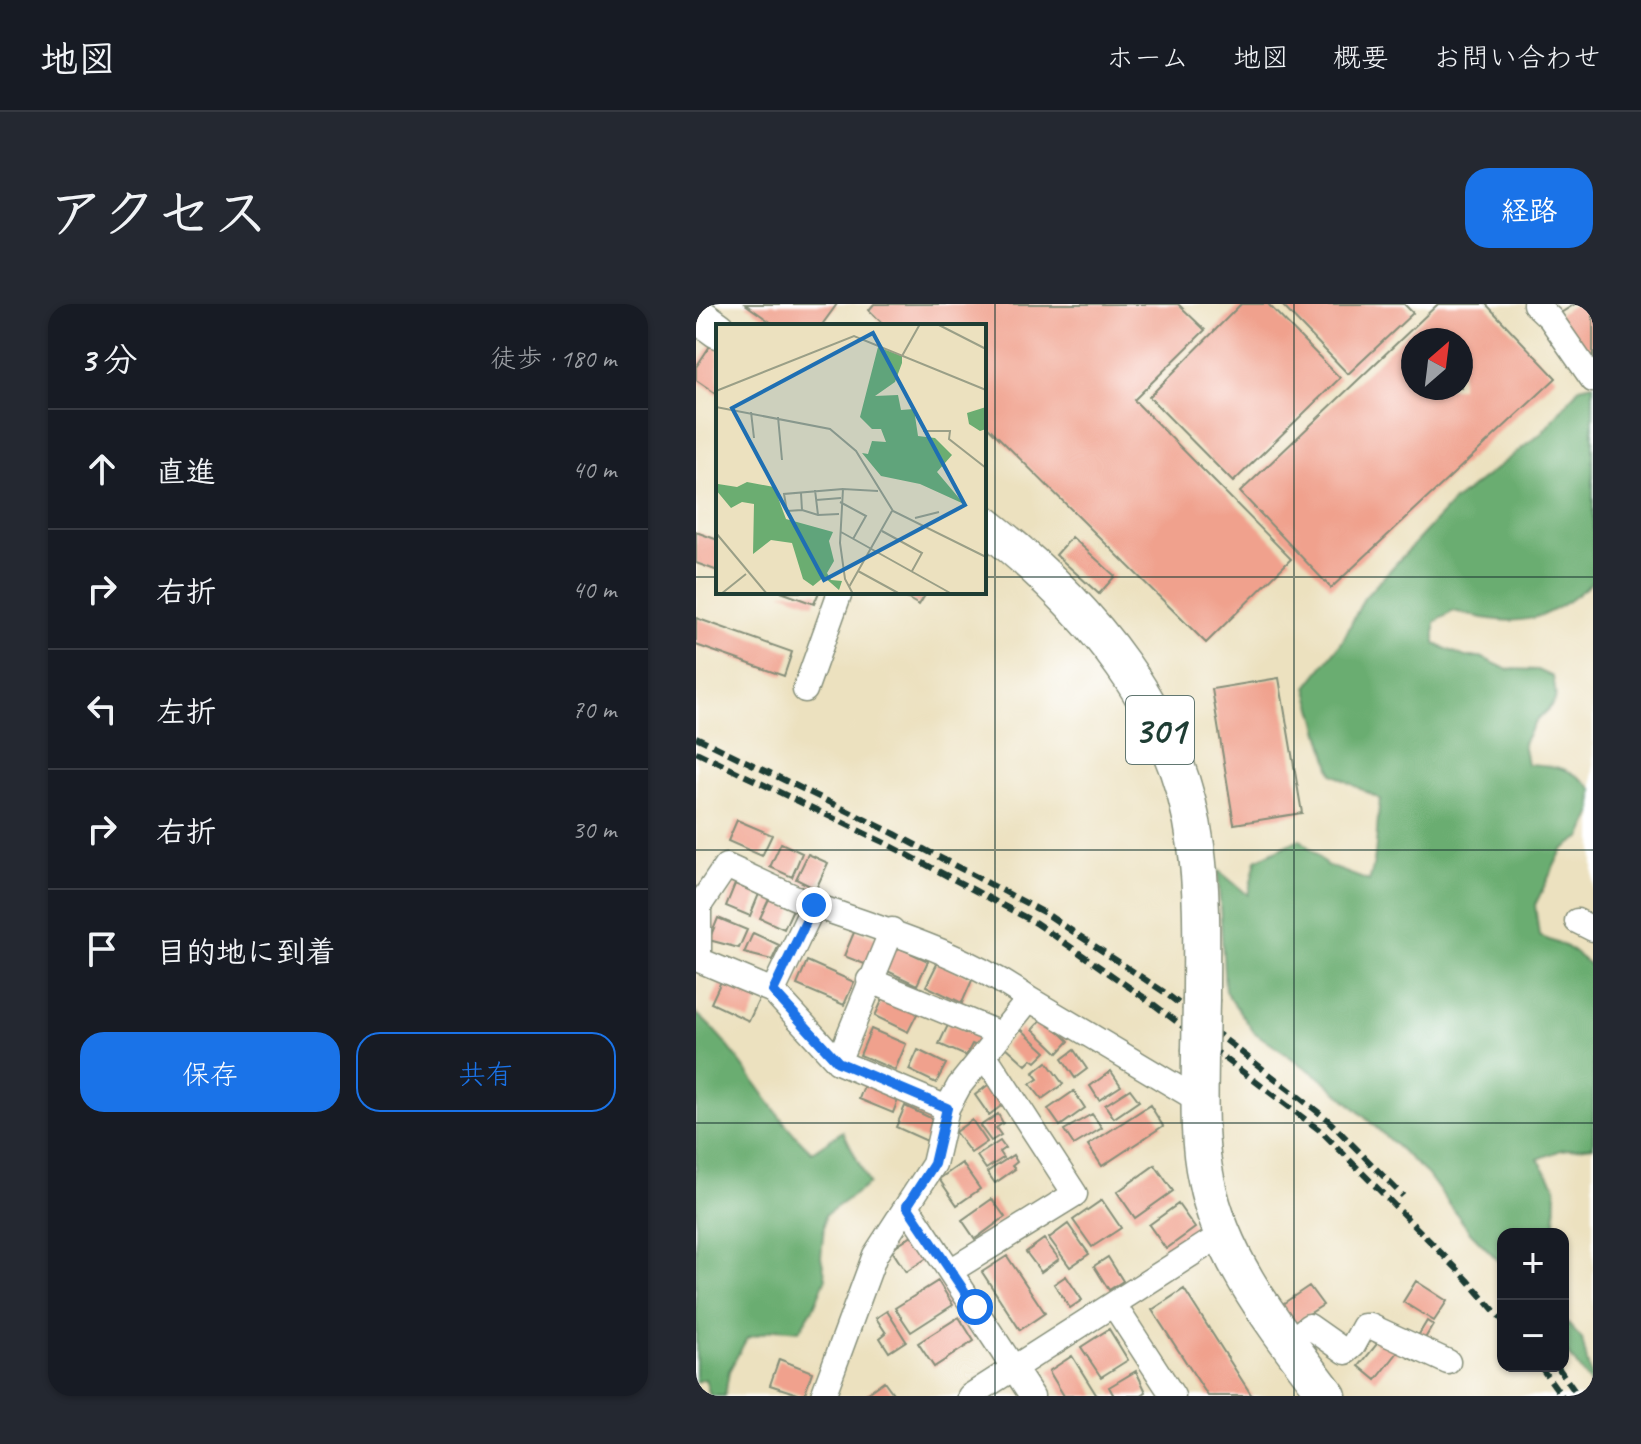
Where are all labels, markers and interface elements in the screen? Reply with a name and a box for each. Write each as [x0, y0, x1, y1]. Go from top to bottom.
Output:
text: 地図 [40, 36, 116, 83]
text: ホーム [1106, 40, 1189, 75]
text: 地図 [1233, 40, 1289, 75]
text: 概要 [1333, 40, 1389, 75]
text: お問い合わせ [1433, 40, 1601, 75]
button: 経路 [1465, 168, 1593, 248]
text: アクセス [48, 178, 269, 249]
inset map [716, 324, 986, 594]
north arrow [1401, 328, 1473, 400]
text: 3 分 [80, 338, 138, 381]
text: 徒歩 · 180 m [491, 342, 616, 375]
icon: ahead [80, 447, 124, 491]
text: 直進 [156, 453, 216, 491]
text: 40 m [572, 453, 616, 486]
icon: right [80, 567, 124, 611]
text: 右折 [156, 573, 216, 611]
text: 40 m [572, 573, 616, 606]
icon: left [80, 687, 124, 731]
text: 左折 [156, 693, 216, 731]
text: 70 m [572, 693, 616, 726]
road number: 301 [1126, 696, 1194, 764]
icon: right [80, 807, 124, 851]
text: 右折 [156, 813, 216, 851]
text: 30 m [572, 813, 616, 846]
route end [796, 887, 832, 923]
icon: arrive [80, 927, 124, 971]
text: 目的地に到着 [156, 933, 336, 971]
button: 保存 [80, 1032, 340, 1112]
button: 共有 [356, 1032, 616, 1112]
map controls [1497, 1228, 1569, 1372]
button: + [1497, 1228, 1569, 1300]
route start [957, 1289, 993, 1325]
button: − [1497, 1300, 1569, 1372]

